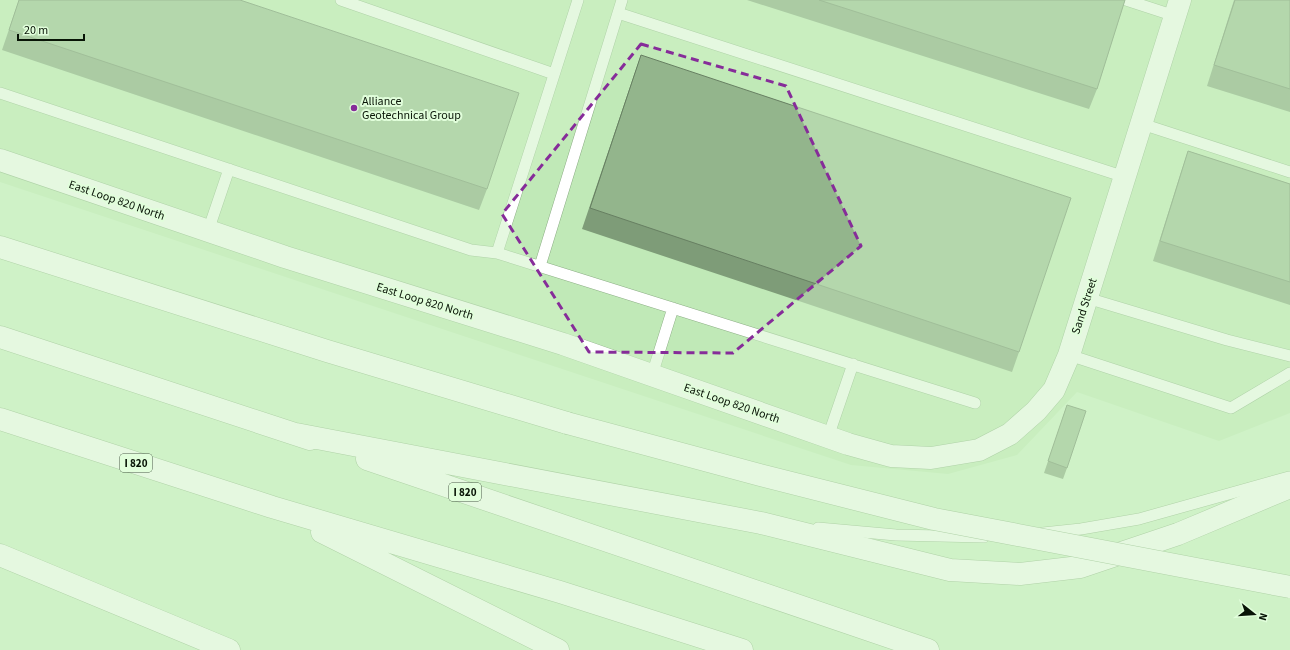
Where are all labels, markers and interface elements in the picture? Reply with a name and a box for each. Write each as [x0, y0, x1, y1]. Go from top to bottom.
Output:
scale bar [18, 16, 84, 42]
text: 20 m [24, 22, 48, 39]
place label: Alliance Geotechnical Group [362, 93, 461, 124]
marker: Alliance Geotechnical Group [349, 103, 359, 113]
street label: East Loop 820 North [66, 176, 167, 225]
street label: Sand Street [1067, 276, 1102, 336]
street label: East Loop 820 North [374, 279, 475, 324]
street label: East Loop 820 North [681, 379, 782, 428]
road number: I 820 [120, 454, 152, 472]
road number: I 820 [449, 483, 481, 501]
north arrow [1234, 594, 1274, 634]
text: N [1255, 611, 1271, 622]

